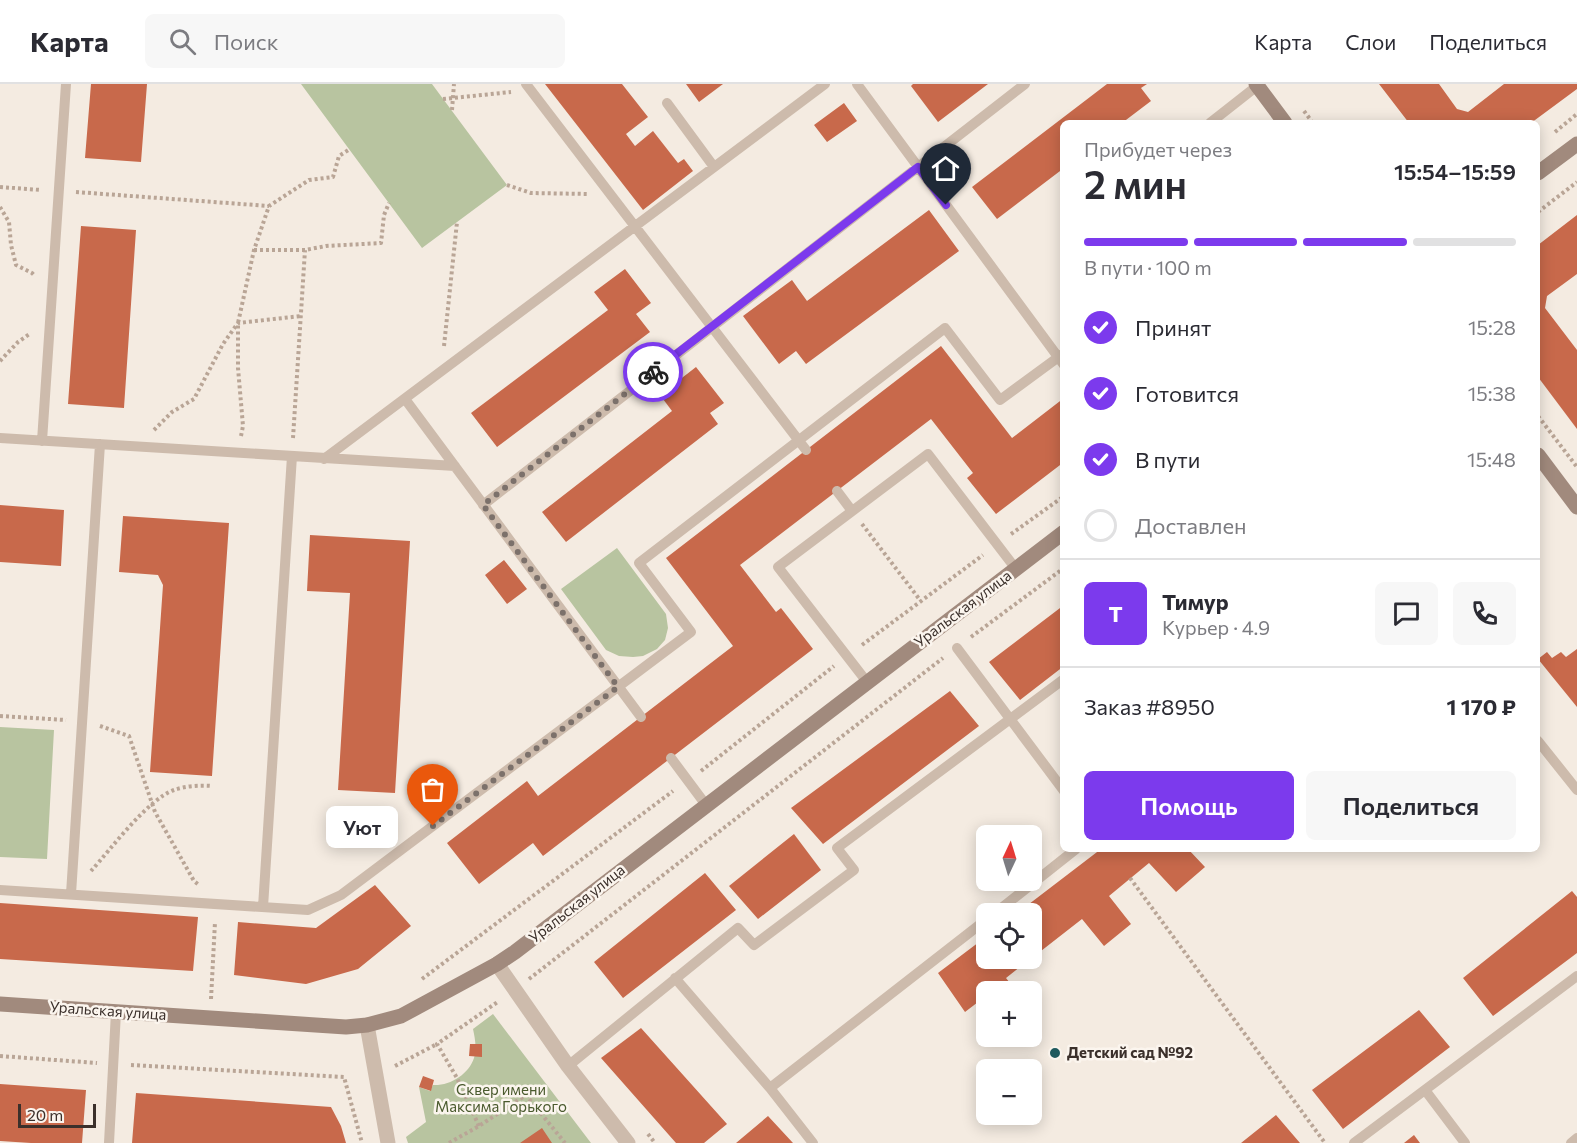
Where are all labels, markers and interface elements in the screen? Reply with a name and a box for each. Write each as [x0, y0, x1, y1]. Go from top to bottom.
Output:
search box [145, 14, 565, 68]
text: Карта [30, 24, 109, 58]
icon: search [166, 25, 199, 58]
text: Поиск [214, 28, 278, 55]
text: Карта [1254, 29, 1312, 54]
text: Слои [1345, 29, 1396, 54]
text: Поделиться [1429, 29, 1547, 54]
text: Прибудет через [1084, 137, 1232, 161]
pin [920, 143, 971, 205]
icon: home [929, 152, 962, 185]
text: 15:54–15:59 [1394, 158, 1516, 185]
text: 2 мин [1084, 159, 1187, 207]
text: В пути · 100 m [1084, 255, 1212, 279]
icon: check [1084, 311, 1117, 344]
text: Принят [1135, 314, 1211, 341]
text: 15:28 [1468, 315, 1516, 339]
courier [623, 342, 683, 402]
icon: bike [637, 356, 670, 389]
icon: check [1084, 377, 1117, 410]
text: Готовится [1135, 380, 1239, 407]
text: 15:38 [1468, 381, 1516, 405]
icon: check [1084, 443, 1117, 476]
text: В пути [1135, 446, 1200, 473]
text: 15:48 [1467, 447, 1516, 471]
text: Доставлен [1135, 512, 1247, 539]
street label: Уральская улица [910, 566, 1015, 651]
button: chat [1375, 582, 1438, 645]
button: phone [1453, 582, 1516, 645]
text: Тимур [1162, 588, 1229, 615]
text: Т [1108, 600, 1123, 627]
text: Курьер · 4.9 [1162, 615, 1270, 639]
text: Заказ #8950 [1084, 693, 1215, 720]
text: 1 170 ₽ [1447, 693, 1516, 720]
pin [407, 764, 458, 826]
button: Помощь [1084, 771, 1294, 840]
button: Поделиться [1306, 771, 1516, 840]
icon: bag [416, 773, 449, 806]
callout: Уют [325, 805, 397, 847]
text: Уют [343, 815, 381, 839]
north arrow [976, 825, 1042, 891]
map controls [976, 825, 1042, 1125]
street label: Уральская улица [525, 860, 628, 946]
button: locate [976, 903, 1042, 969]
button: + [976, 981, 1042, 1047]
street label: Уральская улица [49, 997, 167, 1023]
place label: Детский сад №92 [1067, 1043, 1193, 1061]
marker: Детский сад №92 [1048, 1046, 1062, 1060]
button: − [976, 1059, 1042, 1125]
park label: Сквер имени Максима Горького [435, 1080, 567, 1115]
scale bar [18, 1101, 96, 1128]
text: 20 m [27, 1105, 63, 1124]

